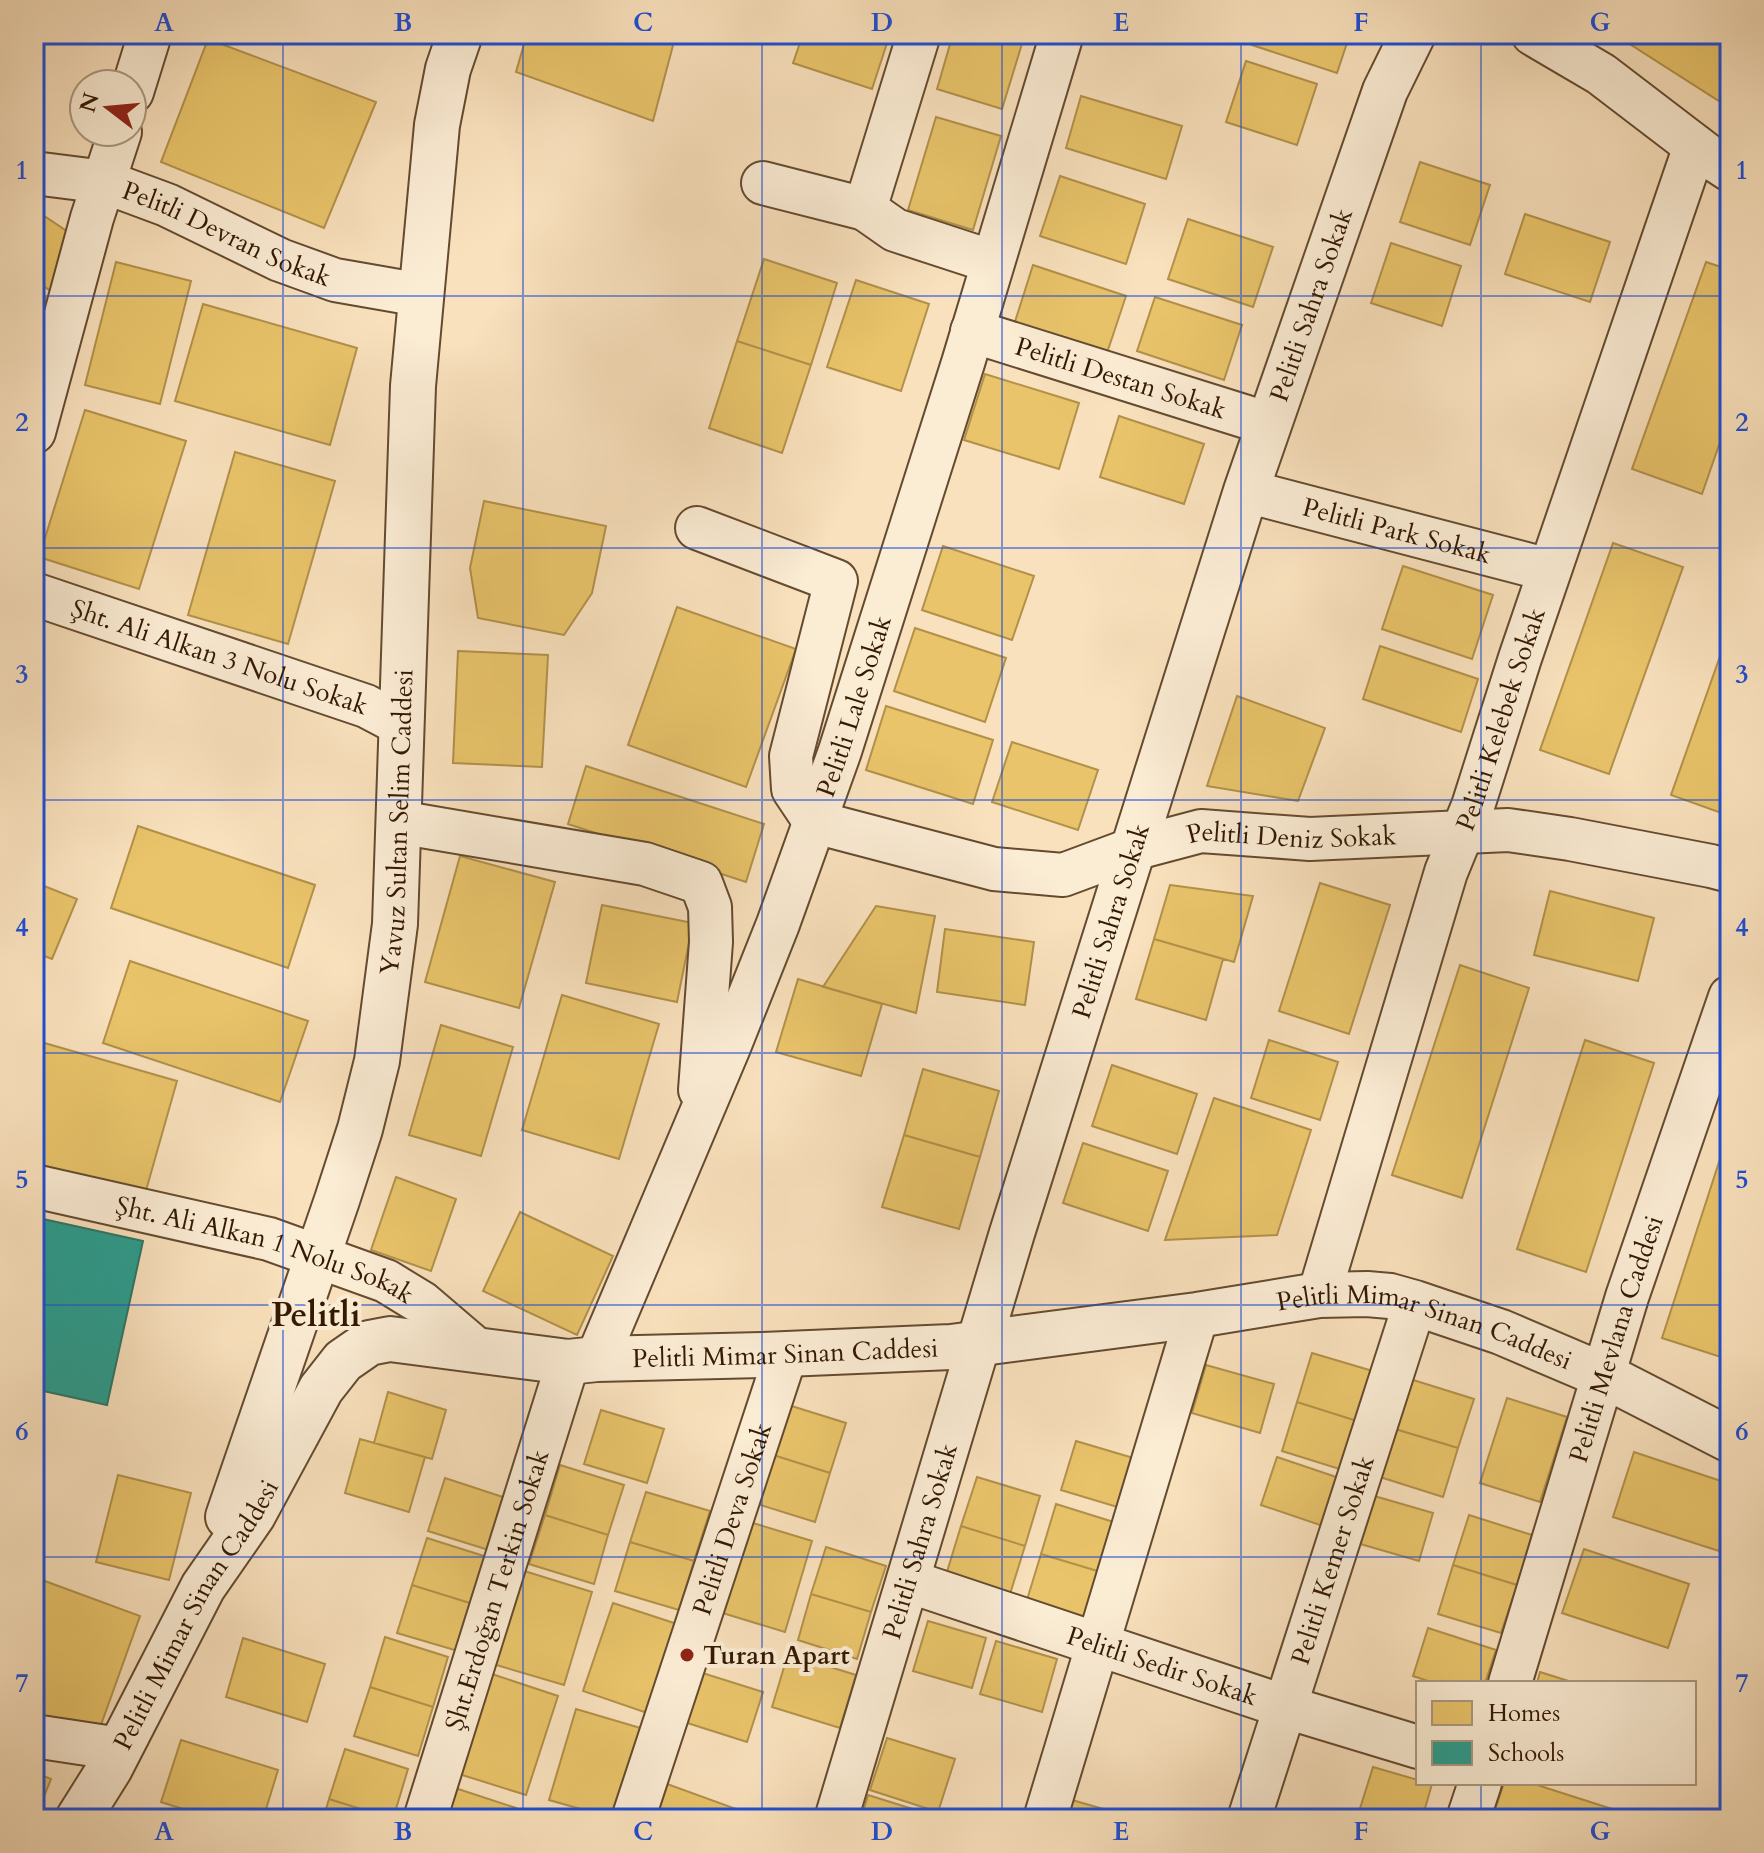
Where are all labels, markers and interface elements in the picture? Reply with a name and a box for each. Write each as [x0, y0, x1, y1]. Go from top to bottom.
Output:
text: A [154, 5, 174, 40]
text: B [394, 5, 412, 40]
text: C [633, 5, 653, 40]
text: D [871, 5, 893, 40]
text: E [1113, 5, 1129, 40]
text: F [1353, 5, 1369, 40]
text: G [1589, 5, 1611, 40]
north arrow [68, 68, 148, 148]
text: N [73, 89, 107, 116]
text: 1 [15, 153, 29, 188]
text: 1 [1735, 153, 1749, 188]
street label: Pelitli Devran Sokak [117, 173, 336, 295]
street label: Pelitli Sahra Sokak [1261, 203, 1361, 406]
street label: Pelitli Destan Sokak [1011, 329, 1231, 428]
text: 2 [15, 405, 29, 440]
text: 2 [1735, 405, 1749, 440]
street label: Pelitli Park Sokak [1299, 490, 1495, 572]
street label: Şht. Ali Alkan 3 Nolu Sokak [67, 591, 373, 723]
street label: Pelitli Kelebek Sokak [1448, 603, 1554, 836]
street label: Pelitli Lale Sokak [808, 611, 900, 802]
text: 3 [15, 657, 29, 692]
text: 3 [1735, 657, 1749, 692]
street label: Yavuz Sultan Selim Caddesi [371, 669, 422, 977]
street label: Pelitli Deniz Sokak [1183, 814, 1397, 857]
street label: Pelitli Sahra Sokak [1064, 819, 1158, 1023]
text: 4 [15, 910, 29, 945]
text: 4 [1735, 910, 1749, 945]
text: 5 [15, 1162, 29, 1197]
text: 5 [1735, 1162, 1749, 1197]
street label: Şht. Ali Alkan 1 Nolu Sokak [112, 1188, 421, 1312]
street label: Pelitli Mevlana Caddesi [1561, 1211, 1672, 1467]
street label: Pelitli Mimar Sinan Caddesi [1274, 1277, 1577, 1378]
district label: Pelitli [271, 1292, 361, 1338]
street label: Pelitli Mimar Sinan Caddesi [631, 1331, 939, 1376]
text: 6 [15, 1414, 29, 1449]
text: 6 [1735, 1414, 1749, 1449]
street label: Pelitli Deva Sokak [684, 1418, 780, 1620]
street label: Pelitli Sahra Sokak [874, 1439, 966, 1644]
street label: Şht.Erdoğan Terkin Sokak [437, 1445, 558, 1735]
street label: Pelitli Kemer Sokak [1283, 1451, 1383, 1669]
street label: Pelitli Mimar Sinan Caddesi [105, 1474, 287, 1756]
street label: Pelitli Sedir Sokak [1062, 1618, 1262, 1714]
place label: Turan Apart [703, 1638, 850, 1673]
marker: Turan Apart [678, 1646, 696, 1664]
text: 7 [15, 1666, 29, 1701]
text: 7 [1735, 1666, 1749, 1701]
legend [1416, 1681, 1696, 1785]
text: Homes [1488, 1697, 1560, 1730]
text: Schools [1488, 1737, 1564, 1770]
text: A [154, 1814, 174, 1849]
text: B [394, 1814, 412, 1849]
text: C [633, 1814, 653, 1849]
text: D [871, 1814, 893, 1849]
text: E [1113, 1814, 1129, 1849]
text: F [1353, 1814, 1369, 1849]
text: G [1589, 1814, 1611, 1849]

